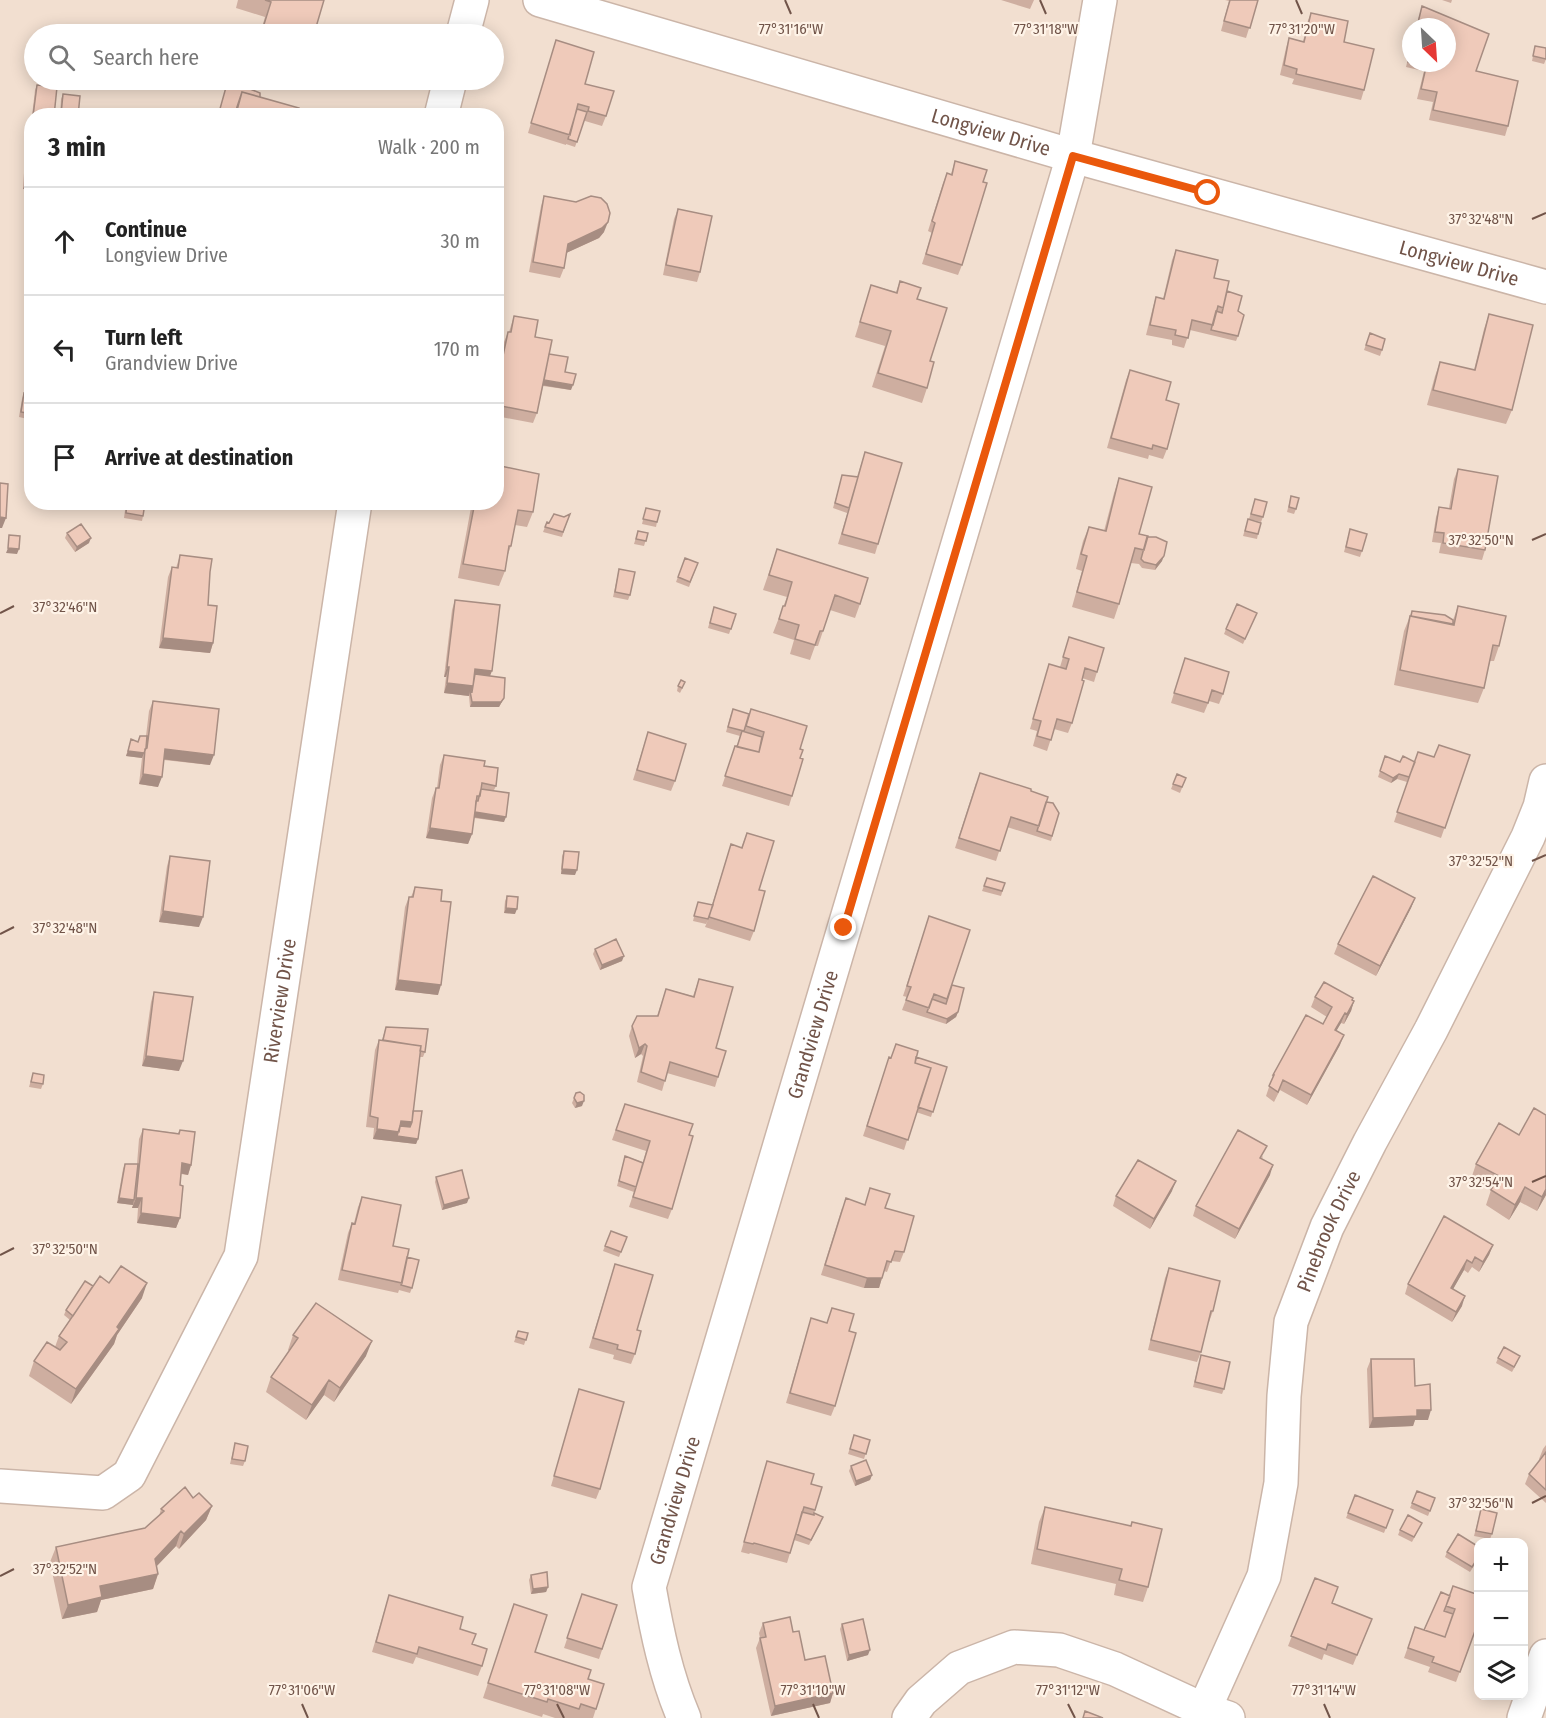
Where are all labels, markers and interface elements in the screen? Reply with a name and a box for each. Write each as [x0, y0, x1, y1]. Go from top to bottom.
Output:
north arrow [1402, 18, 1456, 72]
text: 77°31'16"W [759, 20, 823, 38]
text: 77°31'18"W [1014, 20, 1078, 38]
text: 77°31'20"W [1269, 20, 1335, 38]
search box [24, 24, 504, 90]
icon: search [45, 41, 78, 74]
text: Search here [93, 44, 199, 71]
street label: Longview Drive [929, 103, 1053, 161]
text: 3 min [48, 132, 106, 163]
text: Walk · 200 m [378, 135, 480, 159]
route start [1194, 179, 1220, 205]
text: 37°32'48"N [1449, 210, 1513, 228]
text: Continue [105, 216, 187, 243]
icon: ahead [48, 225, 81, 258]
text: 30 m [440, 229, 480, 253]
street label: Longview Drive [1397, 235, 1522, 291]
text: Longview Drive [105, 243, 228, 267]
text: Turn left [105, 324, 183, 351]
icon: left [48, 333, 81, 366]
text: 170 m [434, 337, 480, 361]
text: Grandview Drive [105, 351, 238, 375]
icon: arrive [48, 441, 81, 474]
text: Arrive at destination [105, 444, 293, 471]
text: 37°32'50"N [1448, 531, 1514, 549]
text: 37°32'46"N [33, 598, 97, 616]
text: 37°32'52"N [1449, 852, 1513, 870]
route end [830, 914, 856, 940]
text: 37°32'48"N [33, 919, 97, 937]
street label: Riverview Drive [258, 937, 301, 1065]
street label: Grandview Drive [782, 967, 843, 1102]
street label: Pinebrook Drive [1291, 1166, 1366, 1295]
text: 37°32'54"N [1449, 1173, 1513, 1191]
text: 37°32'50"N [32, 1240, 98, 1258]
street label: Grandview Drive [644, 1433, 705, 1568]
text: 37°32'56"N [1448, 1494, 1514, 1512]
map controls [1474, 1538, 1528, 1700]
button: + [1474, 1538, 1528, 1592]
text: 37°32'52"N [33, 1560, 97, 1578]
button: − [1474, 1592, 1528, 1646]
button: layers [1474, 1646, 1528, 1700]
text: 77°31'06"W [269, 1681, 335, 1699]
text: 77°31'08"W [524, 1681, 590, 1699]
text: 77°31'10"W [780, 1681, 846, 1699]
text: 77°31'12"W [1036, 1681, 1100, 1699]
text: 77°31'14"W [1292, 1681, 1356, 1699]

